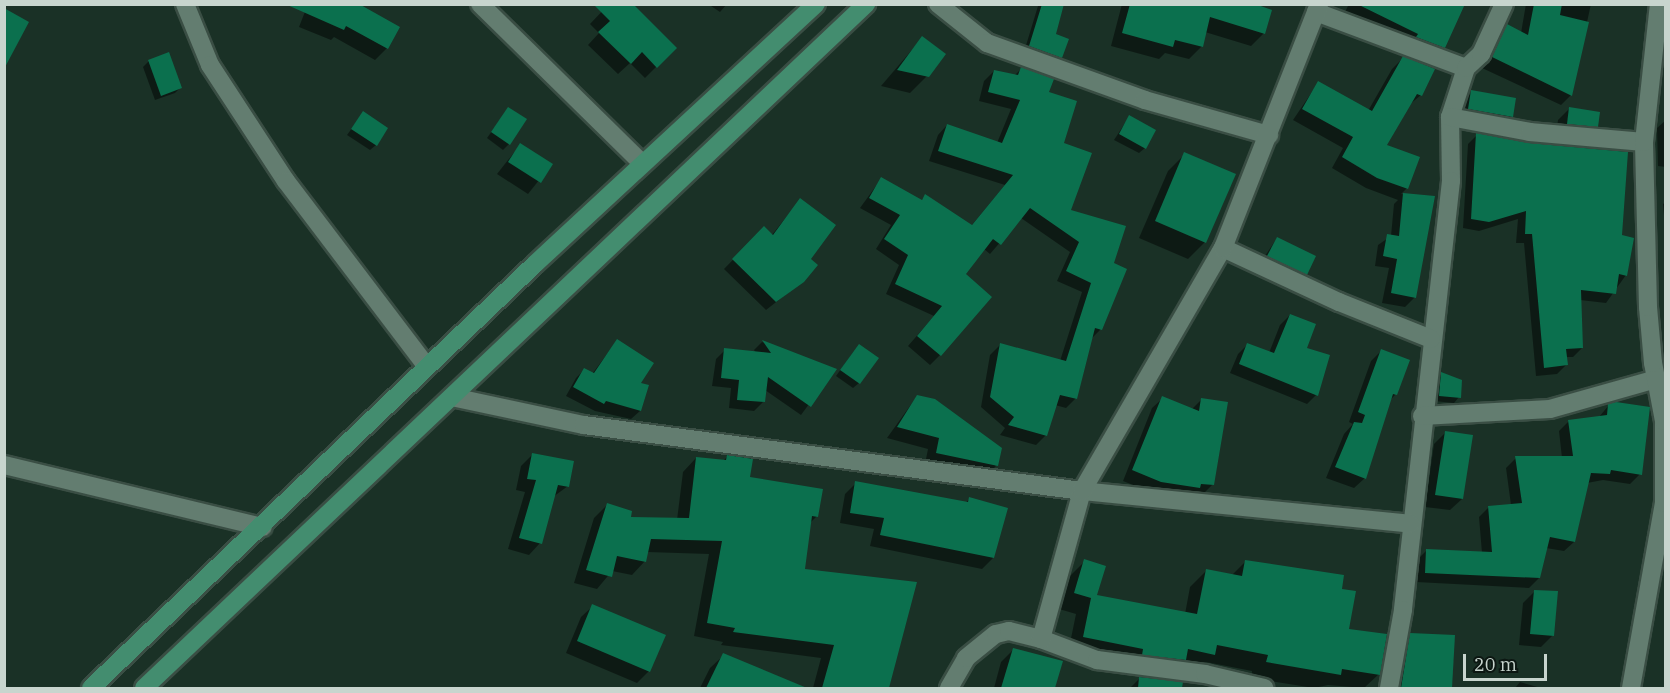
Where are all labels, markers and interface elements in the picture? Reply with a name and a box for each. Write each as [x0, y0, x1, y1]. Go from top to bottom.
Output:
scale bar [1466, 642, 1550, 680]
text: 20 m [1474, 653, 1517, 676]

